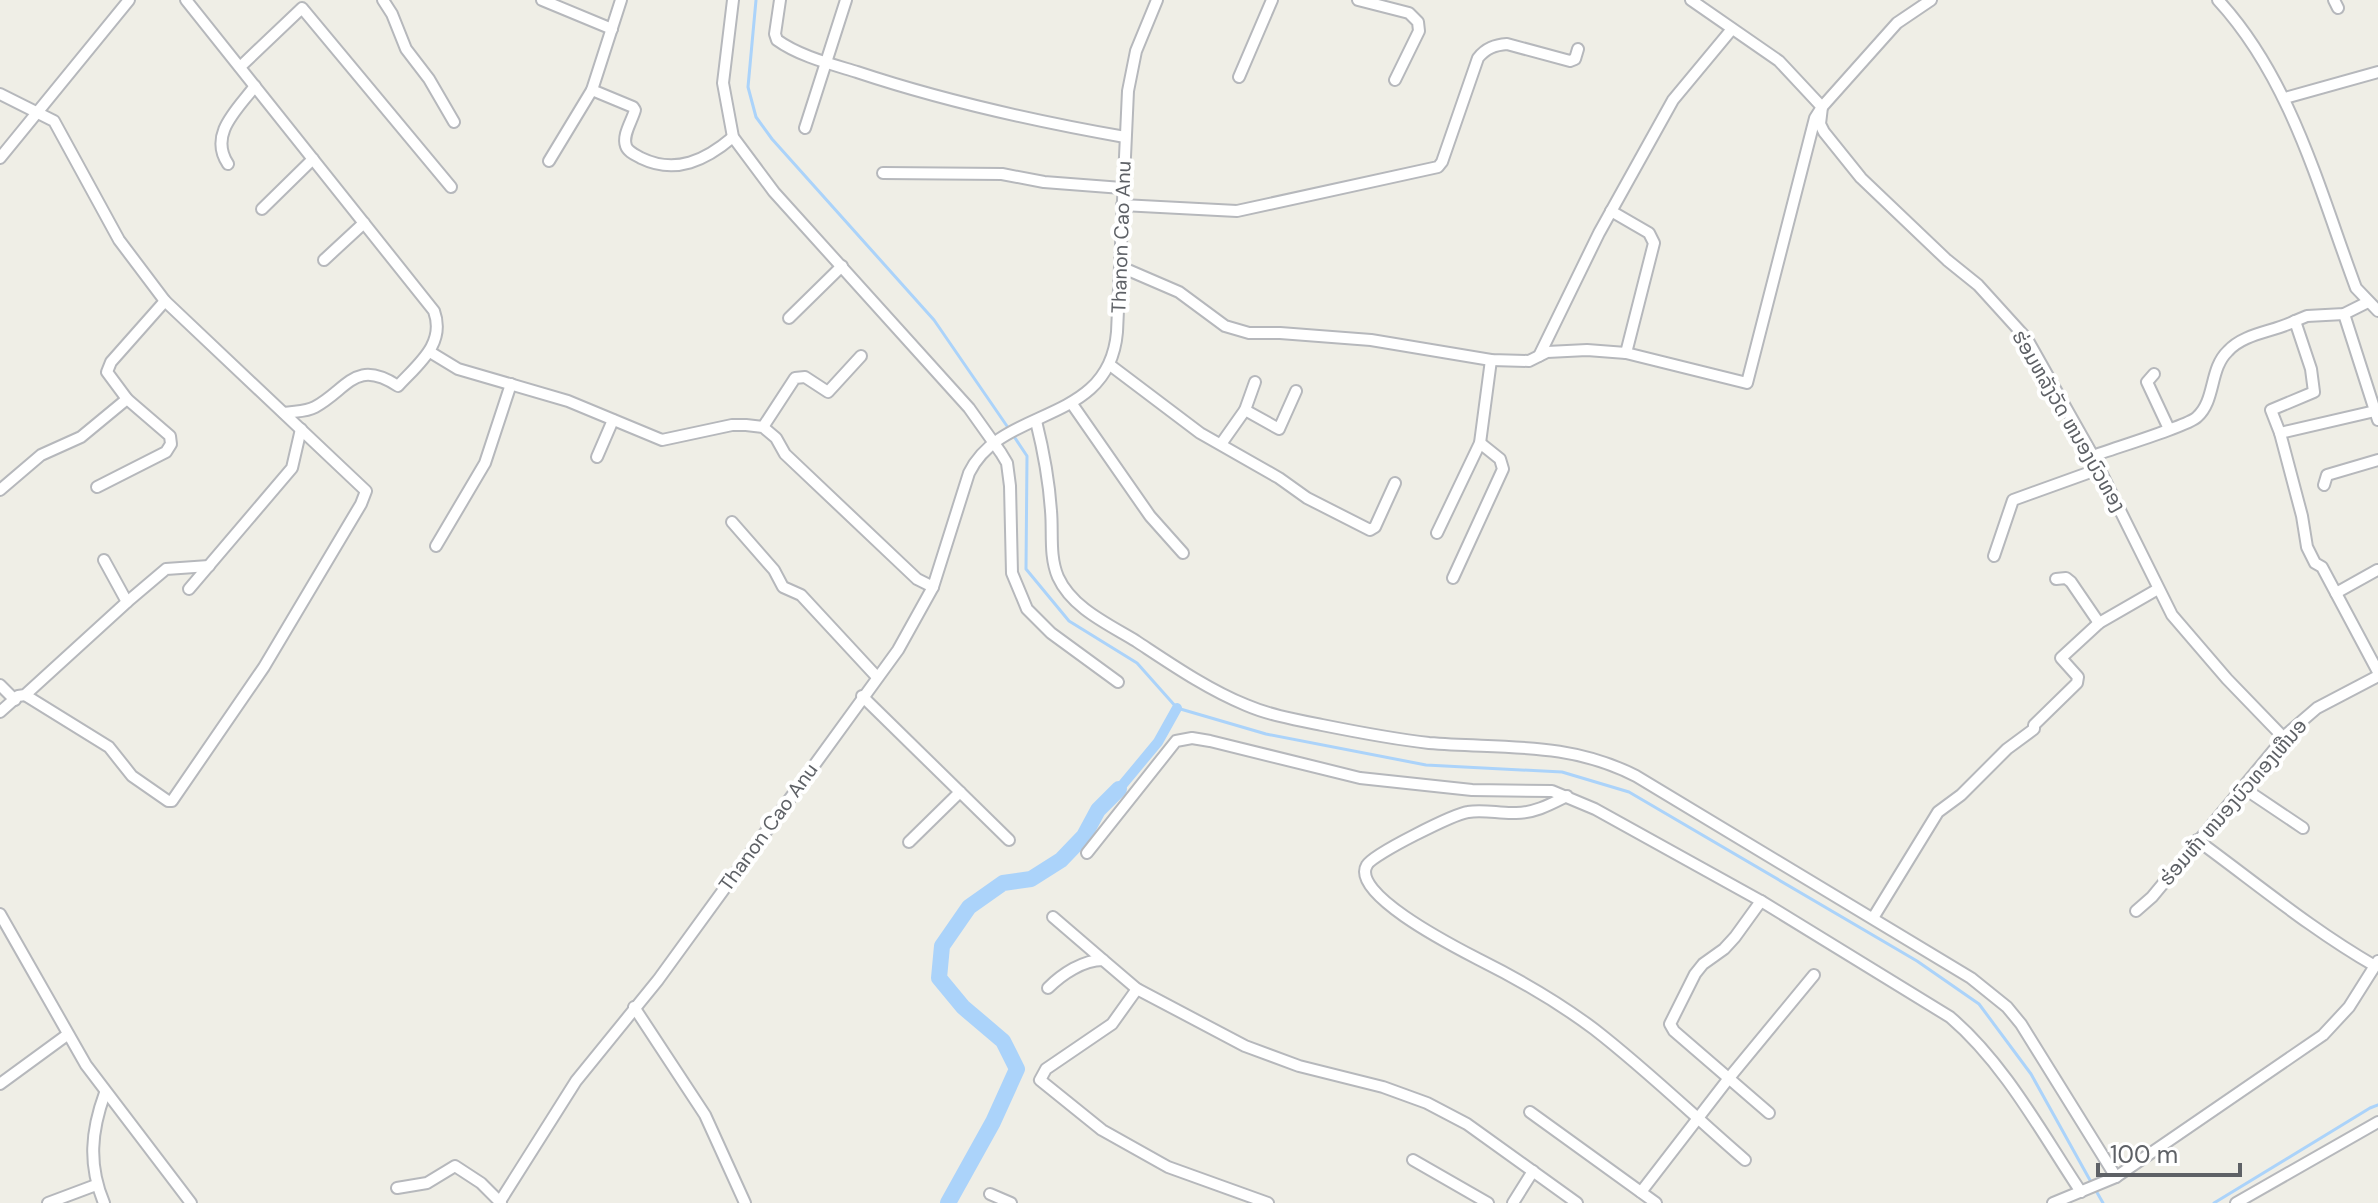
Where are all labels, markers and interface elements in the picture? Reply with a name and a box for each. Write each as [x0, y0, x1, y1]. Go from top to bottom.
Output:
street label: Thanon Cao Anu [1105, 160, 1137, 314]
street label: ຮ່ອມຫລັງວັດ ຫນອງບົວທອງ [2006, 325, 2132, 517]
street label: ຮ່ອມຫ້າ ຫນອງບົວທອງເຫືນອ [2153, 713, 2313, 891]
street label: Thanon Cao Anu [713, 758, 823, 896]
scale bar [2098, 1127, 2240, 1177]
text: 100 m [2110, 1139, 2178, 1170]

